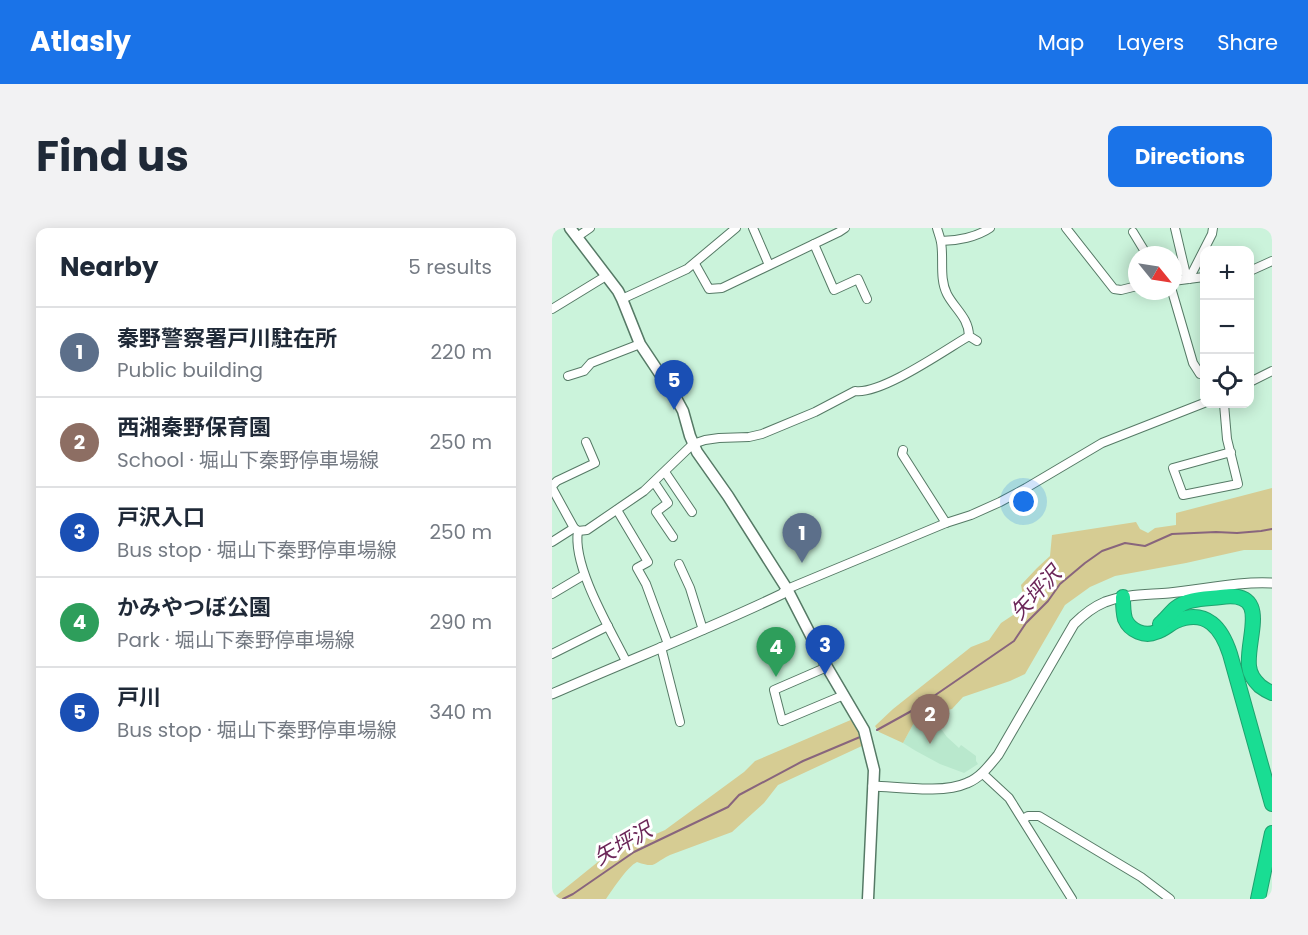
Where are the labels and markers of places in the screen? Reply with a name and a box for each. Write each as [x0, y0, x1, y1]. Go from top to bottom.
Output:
pin: 5 [654, 360, 694, 410]
pin: 1 [782, 514, 822, 563]
pin: 3 [806, 626, 844, 675]
pin: 4 [756, 628, 796, 677]
pin: 2 [910, 694, 950, 744]

